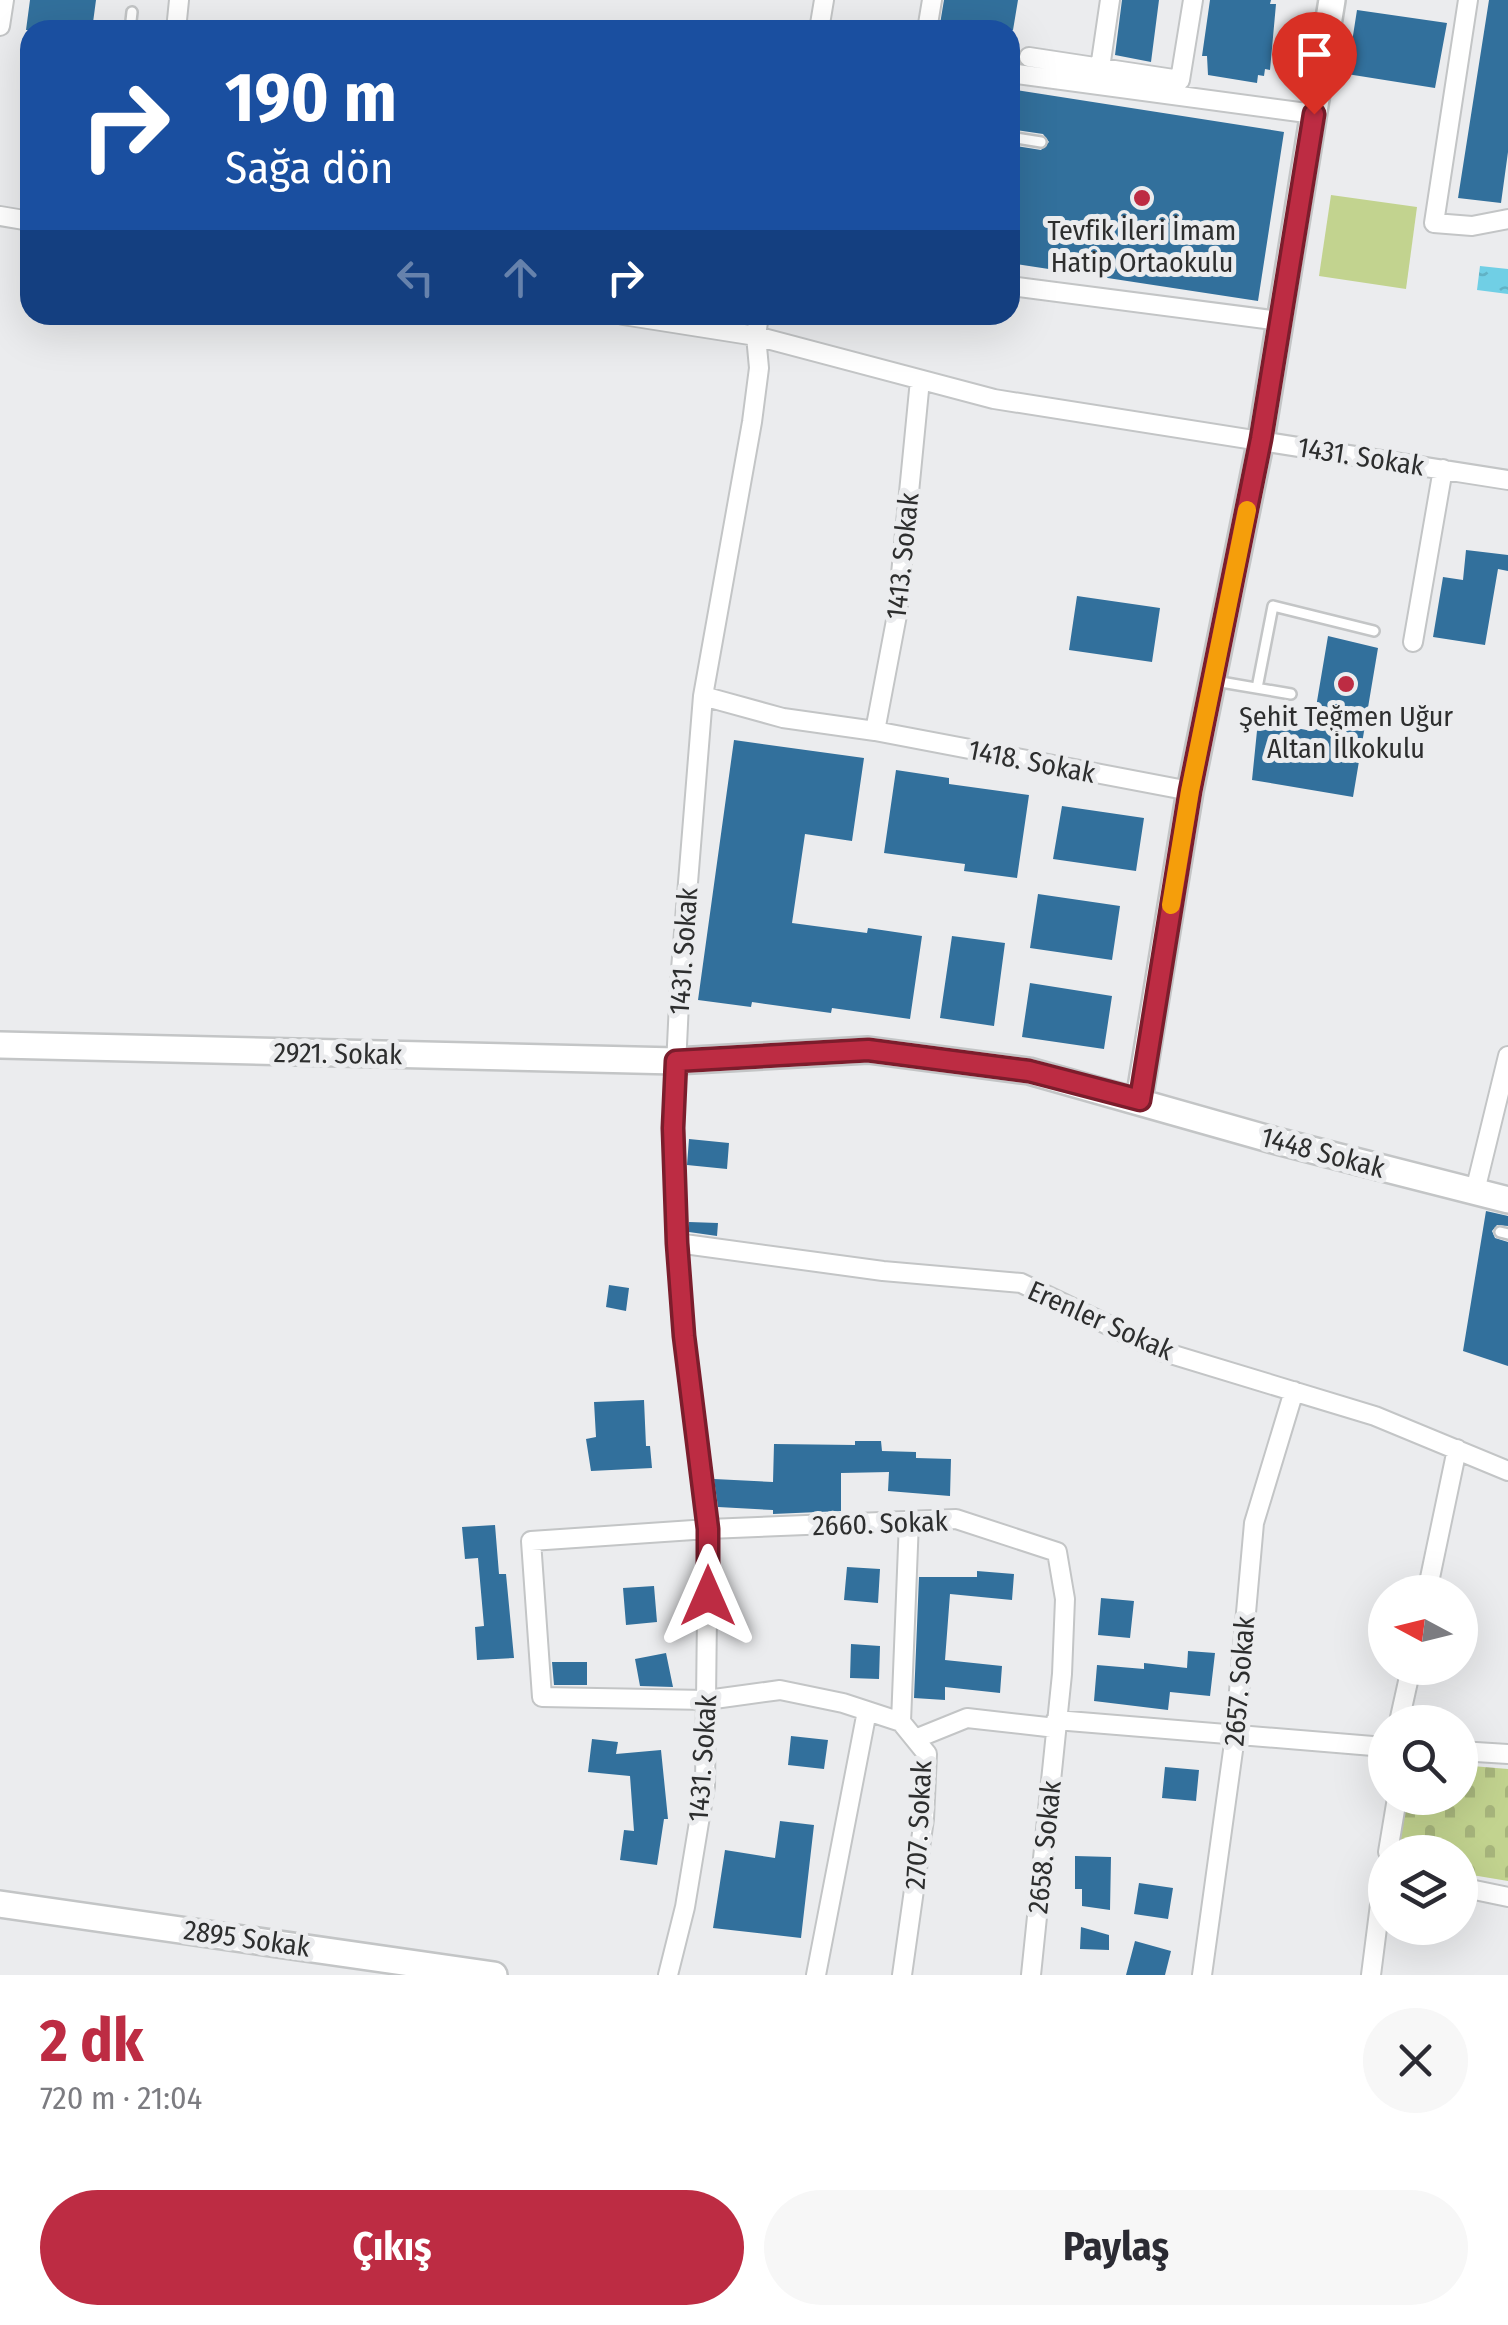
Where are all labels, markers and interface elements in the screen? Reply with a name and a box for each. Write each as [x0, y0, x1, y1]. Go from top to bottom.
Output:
pin [1272, 12, 1357, 115]
icon: arrive [1287, 27, 1342, 82]
text: 190 m [225, 56, 397, 140]
icon: right [60, 60, 190, 190]
text: Sağa dön [225, 141, 393, 195]
marker: Tevfik İleri İmam Hatip Ortaokulu [1131, 187, 1153, 209]
place label: Tevfik İleri İmam Hatip Ortaokulu [1048, 214, 1236, 279]
icon: left [388, 250, 443, 305]
icon: ahead [493, 250, 548, 305]
icon: right [598, 250, 653, 305]
street label: 1431. Sokak [1295, 430, 1427, 483]
street label: 1413. Sokak [879, 490, 926, 621]
marker: Şehit Teğmen Uğur Altan İlkokulu [1335, 673, 1357, 695]
place label: Şehit Teğmen Uğur Altan İlkokulu [1239, 700, 1453, 765]
street label: 1418. Sokak [966, 733, 1099, 790]
street label: 1431. Sokak [663, 885, 704, 1016]
street label: 2921. Sokak [273, 1036, 403, 1071]
street label: 1448 Sokak [1257, 1120, 1389, 1185]
street label: Erenler Sokak [1023, 1274, 1180, 1368]
street label: 2660. Sokak [812, 1505, 949, 1542]
position arrow [656, 1544, 760, 1648]
north arrow [1368, 1575, 1478, 1685]
map controls [1368, 1575, 1478, 1945]
street label: 2657. Sokak [1217, 1614, 1262, 1747]
street label: 1431. Sokak [682, 1692, 723, 1823]
button: search [1368, 1705, 1478, 1815]
street label: 2707. Sokak [899, 1759, 938, 1890]
street label: 2658. Sokak [1021, 1778, 1068, 1915]
button: layers [1368, 1835, 1478, 1945]
street label: 2895 Sokak [182, 1913, 313, 1964]
text: 2 dk [40, 2005, 144, 2077]
button: close [1363, 2008, 1468, 2113]
text: 720 m · 21:04 [40, 2079, 202, 2117]
button: Çıkış [40, 2190, 744, 2305]
button: Paylaş [764, 2190, 1468, 2305]

